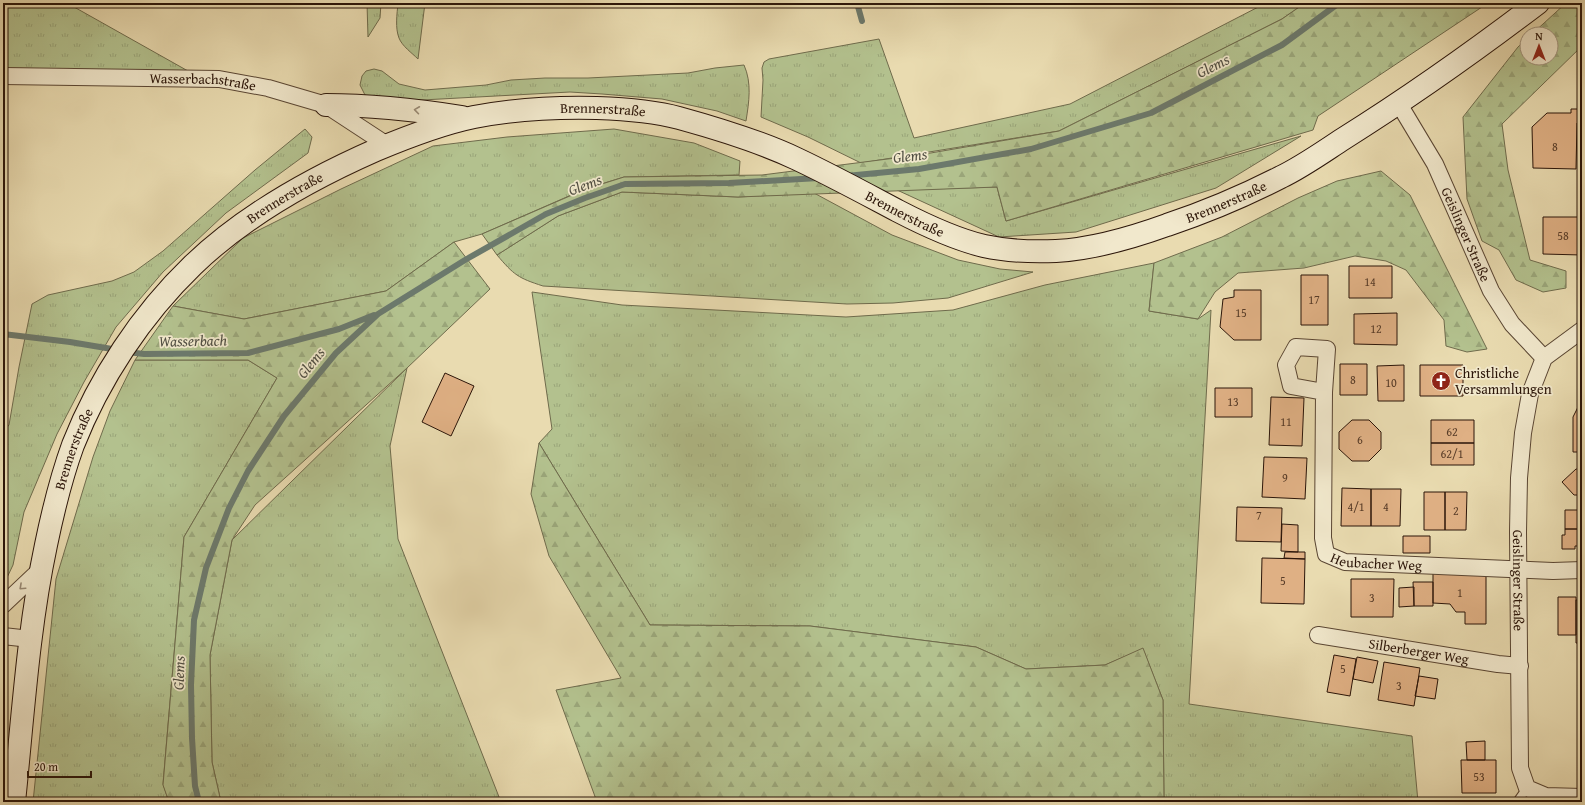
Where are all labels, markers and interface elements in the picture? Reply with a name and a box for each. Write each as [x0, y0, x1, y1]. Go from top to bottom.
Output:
north arrow [1519, 26, 1559, 66]
text: N [1535, 28, 1543, 44]
water label: Glems [1193, 48, 1233, 83]
street label: Wasserbachstraße [149, 68, 258, 96]
street label: Brennerstraße [560, 98, 647, 122]
one-way arrow [414, 106, 420, 115]
house number: 8 [1552, 138, 1558, 155]
water label: Glems [892, 143, 929, 168]
street label: Brennerstraße [243, 167, 327, 228]
water label: Glems [565, 168, 605, 200]
street label: Brennerstraße [1183, 176, 1270, 228]
street label: Geislinger Straße [1436, 184, 1496, 285]
street label: Brennerstraße [862, 185, 948, 242]
house number: 58 [1557, 227, 1569, 244]
house number: 14 [1364, 273, 1376, 290]
house number: 17 [1308, 291, 1320, 308]
house number: 15 [1235, 304, 1247, 321]
house number: 12 [1370, 320, 1382, 337]
water label: Wasserbach [159, 329, 228, 352]
water label: Glems [292, 342, 330, 383]
place label: Christliche Versammlungen [1455, 363, 1552, 399]
church icon: Christliche Versammlungen [1430, 370, 1452, 392]
house number: 8 [1350, 371, 1356, 388]
house number: 10 [1385, 374, 1397, 391]
house number: 13 [1227, 393, 1239, 410]
street label: Brennerstraße [49, 405, 98, 492]
house number: 11 [1280, 413, 1292, 430]
house number: 62 [1446, 423, 1458, 440]
house number: 6 [1357, 431, 1363, 448]
house number: 62/1 [1441, 445, 1464, 462]
house number: 9 [1282, 469, 1288, 486]
house number: 4/1 [1347, 498, 1365, 515]
house number: 4 [1383, 498, 1389, 515]
house number: 2 [1453, 502, 1459, 519]
house number: 7 [1256, 507, 1262, 524]
street label: Geislinger Straße [1508, 530, 1529, 632]
street label: Heubacher Weg [1328, 547, 1422, 575]
house number: 5 [1280, 572, 1286, 589]
one-way arrow [19, 582, 26, 589]
house number: 1 [1457, 584, 1463, 601]
house number: 3 [1369, 589, 1375, 606]
street label: Silberberger Weg [1367, 633, 1470, 669]
water label: Glems [167, 655, 190, 690]
house number: 5 [1340, 660, 1346, 677]
house number: 3 [1396, 677, 1402, 694]
scale bar [28, 753, 91, 779]
text: 20 m [34, 758, 58, 775]
house number: 53 [1473, 768, 1485, 785]

